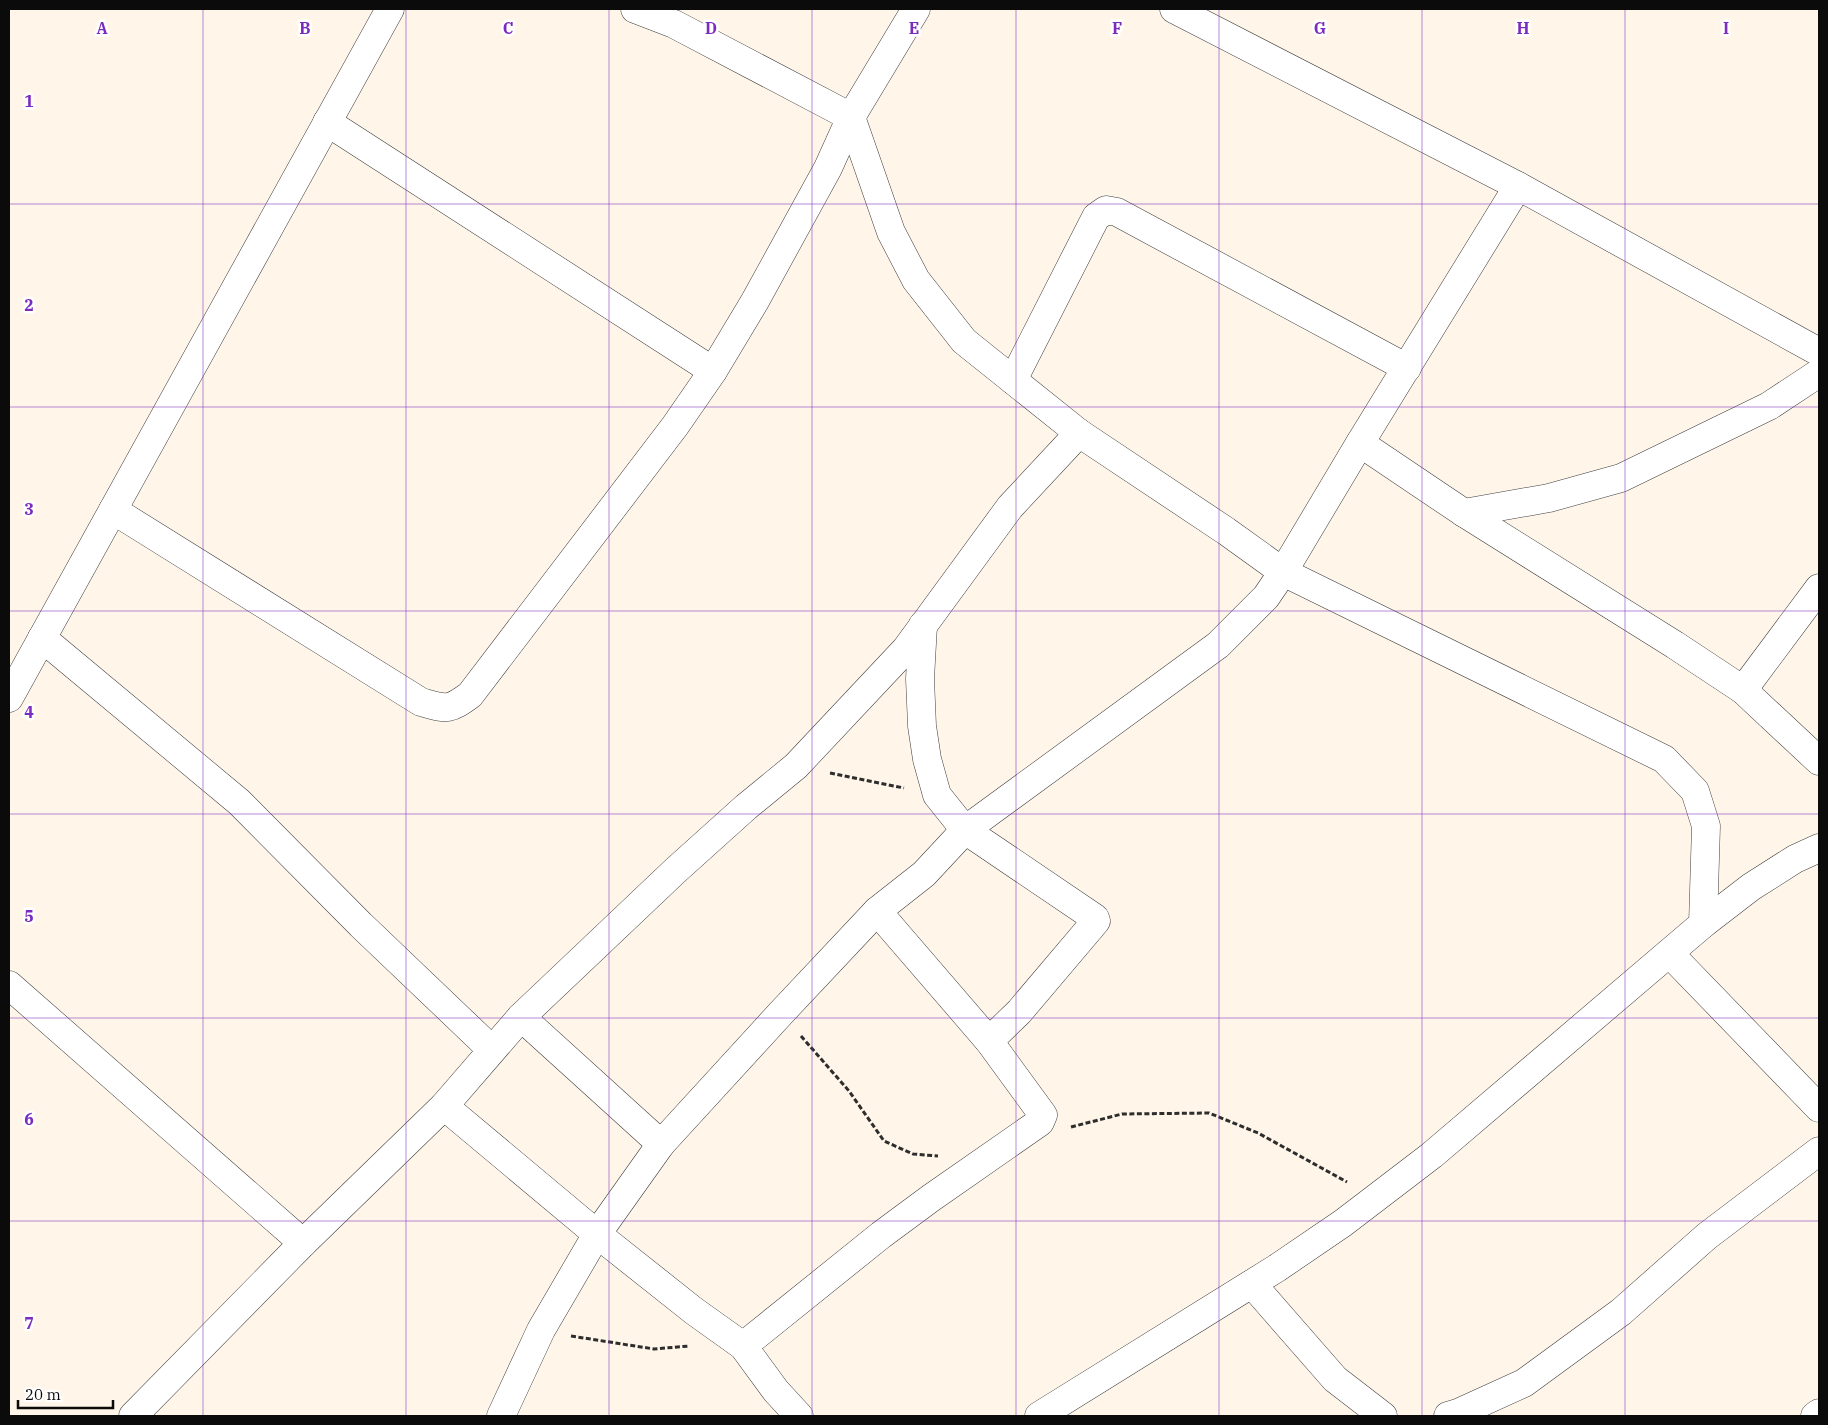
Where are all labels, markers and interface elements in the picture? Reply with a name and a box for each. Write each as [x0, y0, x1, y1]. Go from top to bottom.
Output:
text: A [96, 18, 108, 38]
text: B [299, 18, 311, 38]
text: C [503, 18, 513, 38]
text: D [705, 18, 717, 38]
text: E [909, 18, 919, 38]
text: F [1112, 18, 1122, 38]
text: G [1314, 18, 1326, 38]
text: H [1517, 18, 1530, 38]
text: I [1723, 18, 1729, 38]
text: 1 [24, 91, 34, 111]
text: 2 [24, 295, 34, 315]
text: 3 [24, 499, 34, 519]
text: 4 [24, 702, 34, 722]
text: 5 [24, 906, 34, 926]
text: 6 [24, 1109, 34, 1129]
text: 7 [24, 1313, 34, 1333]
scale bar [18, 1378, 112, 1410]
text: 20 m [25, 1385, 61, 1404]

